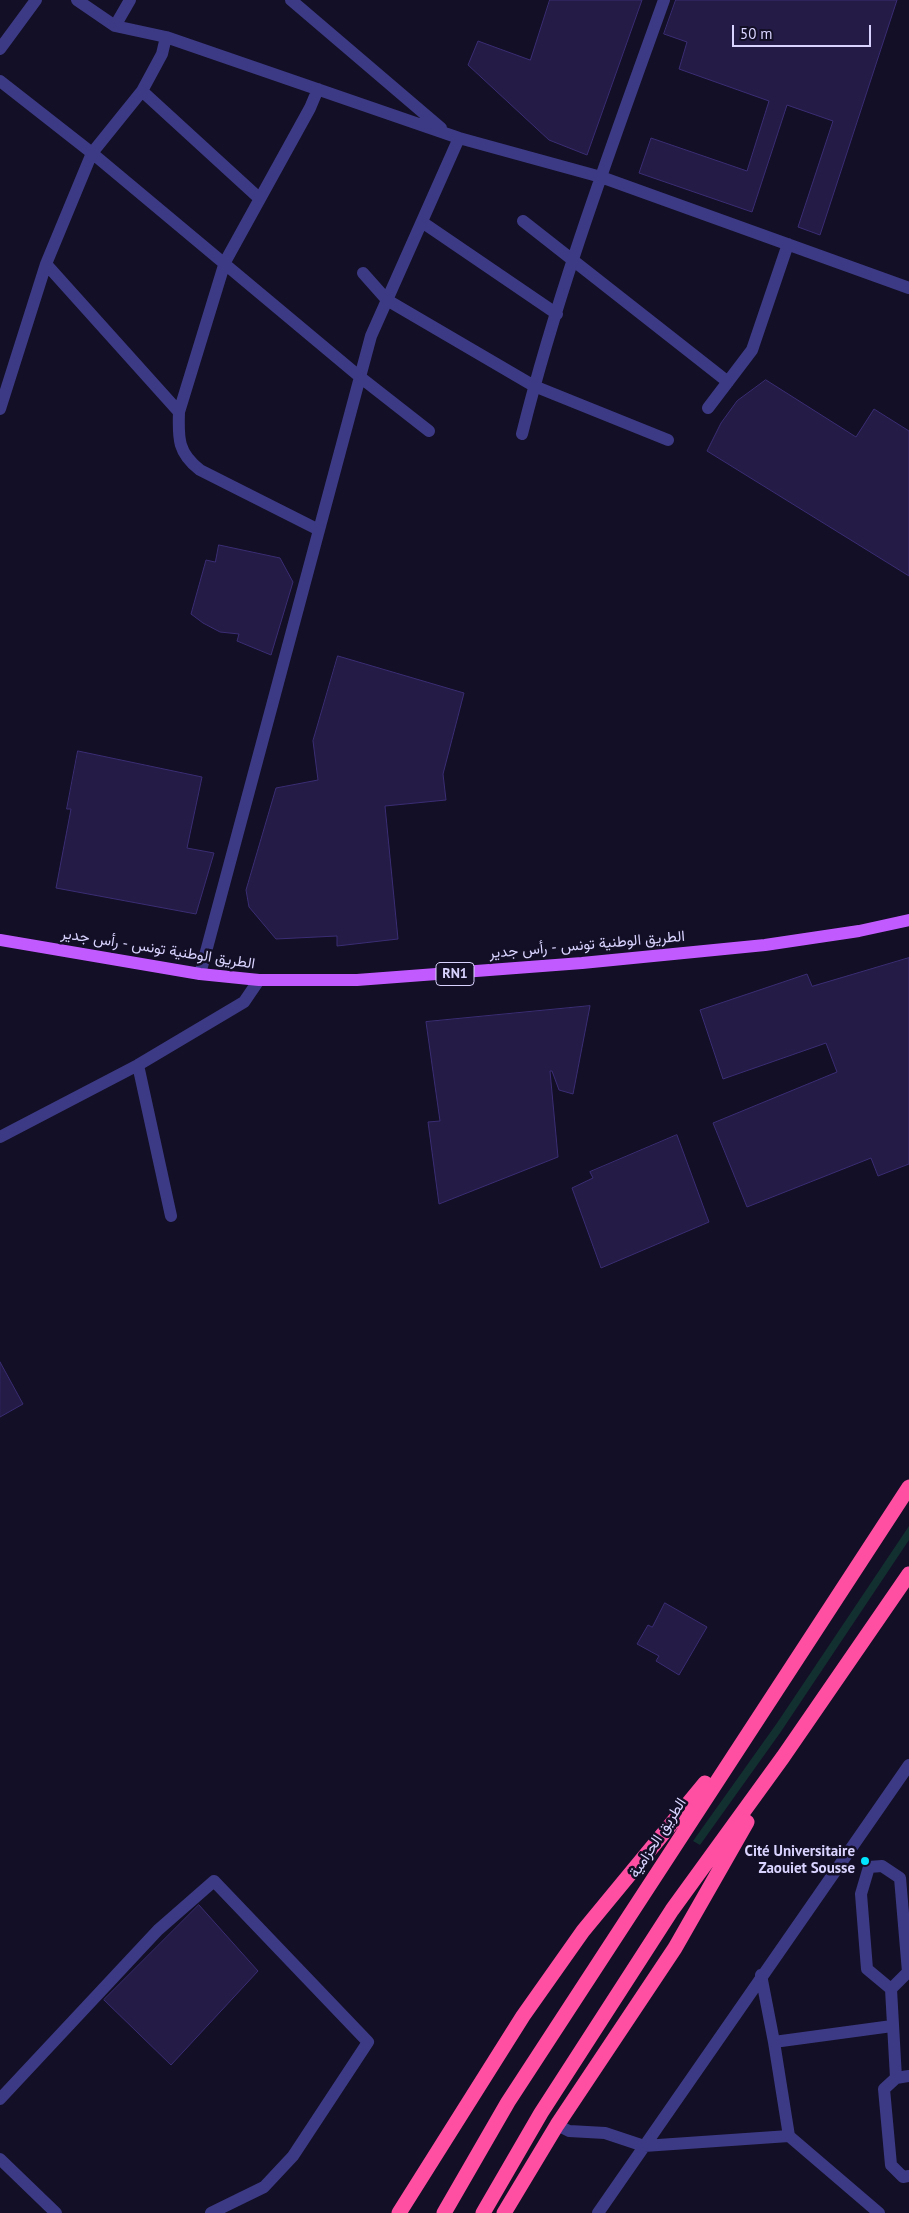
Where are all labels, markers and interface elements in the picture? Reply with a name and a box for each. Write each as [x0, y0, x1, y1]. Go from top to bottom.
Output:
scale bar [734, 15, 873, 47]
text: 50 m [740, 24, 773, 43]
street label: الطريق الوطنية تونس - رأس جدير [60, 925, 256, 973]
street label: الطريق الوطنية تونس - رأس جدير [488, 927, 686, 963]
road number: RN1 [436, 962, 474, 986]
street label: الطريق الحزامية [626, 1795, 690, 1881]
place label: Cité Universitaire Zaouiet Sousse [744, 1843, 855, 1878]
marker: Cité Universitaire Zaouiet Sousse [859, 1855, 871, 1867]

